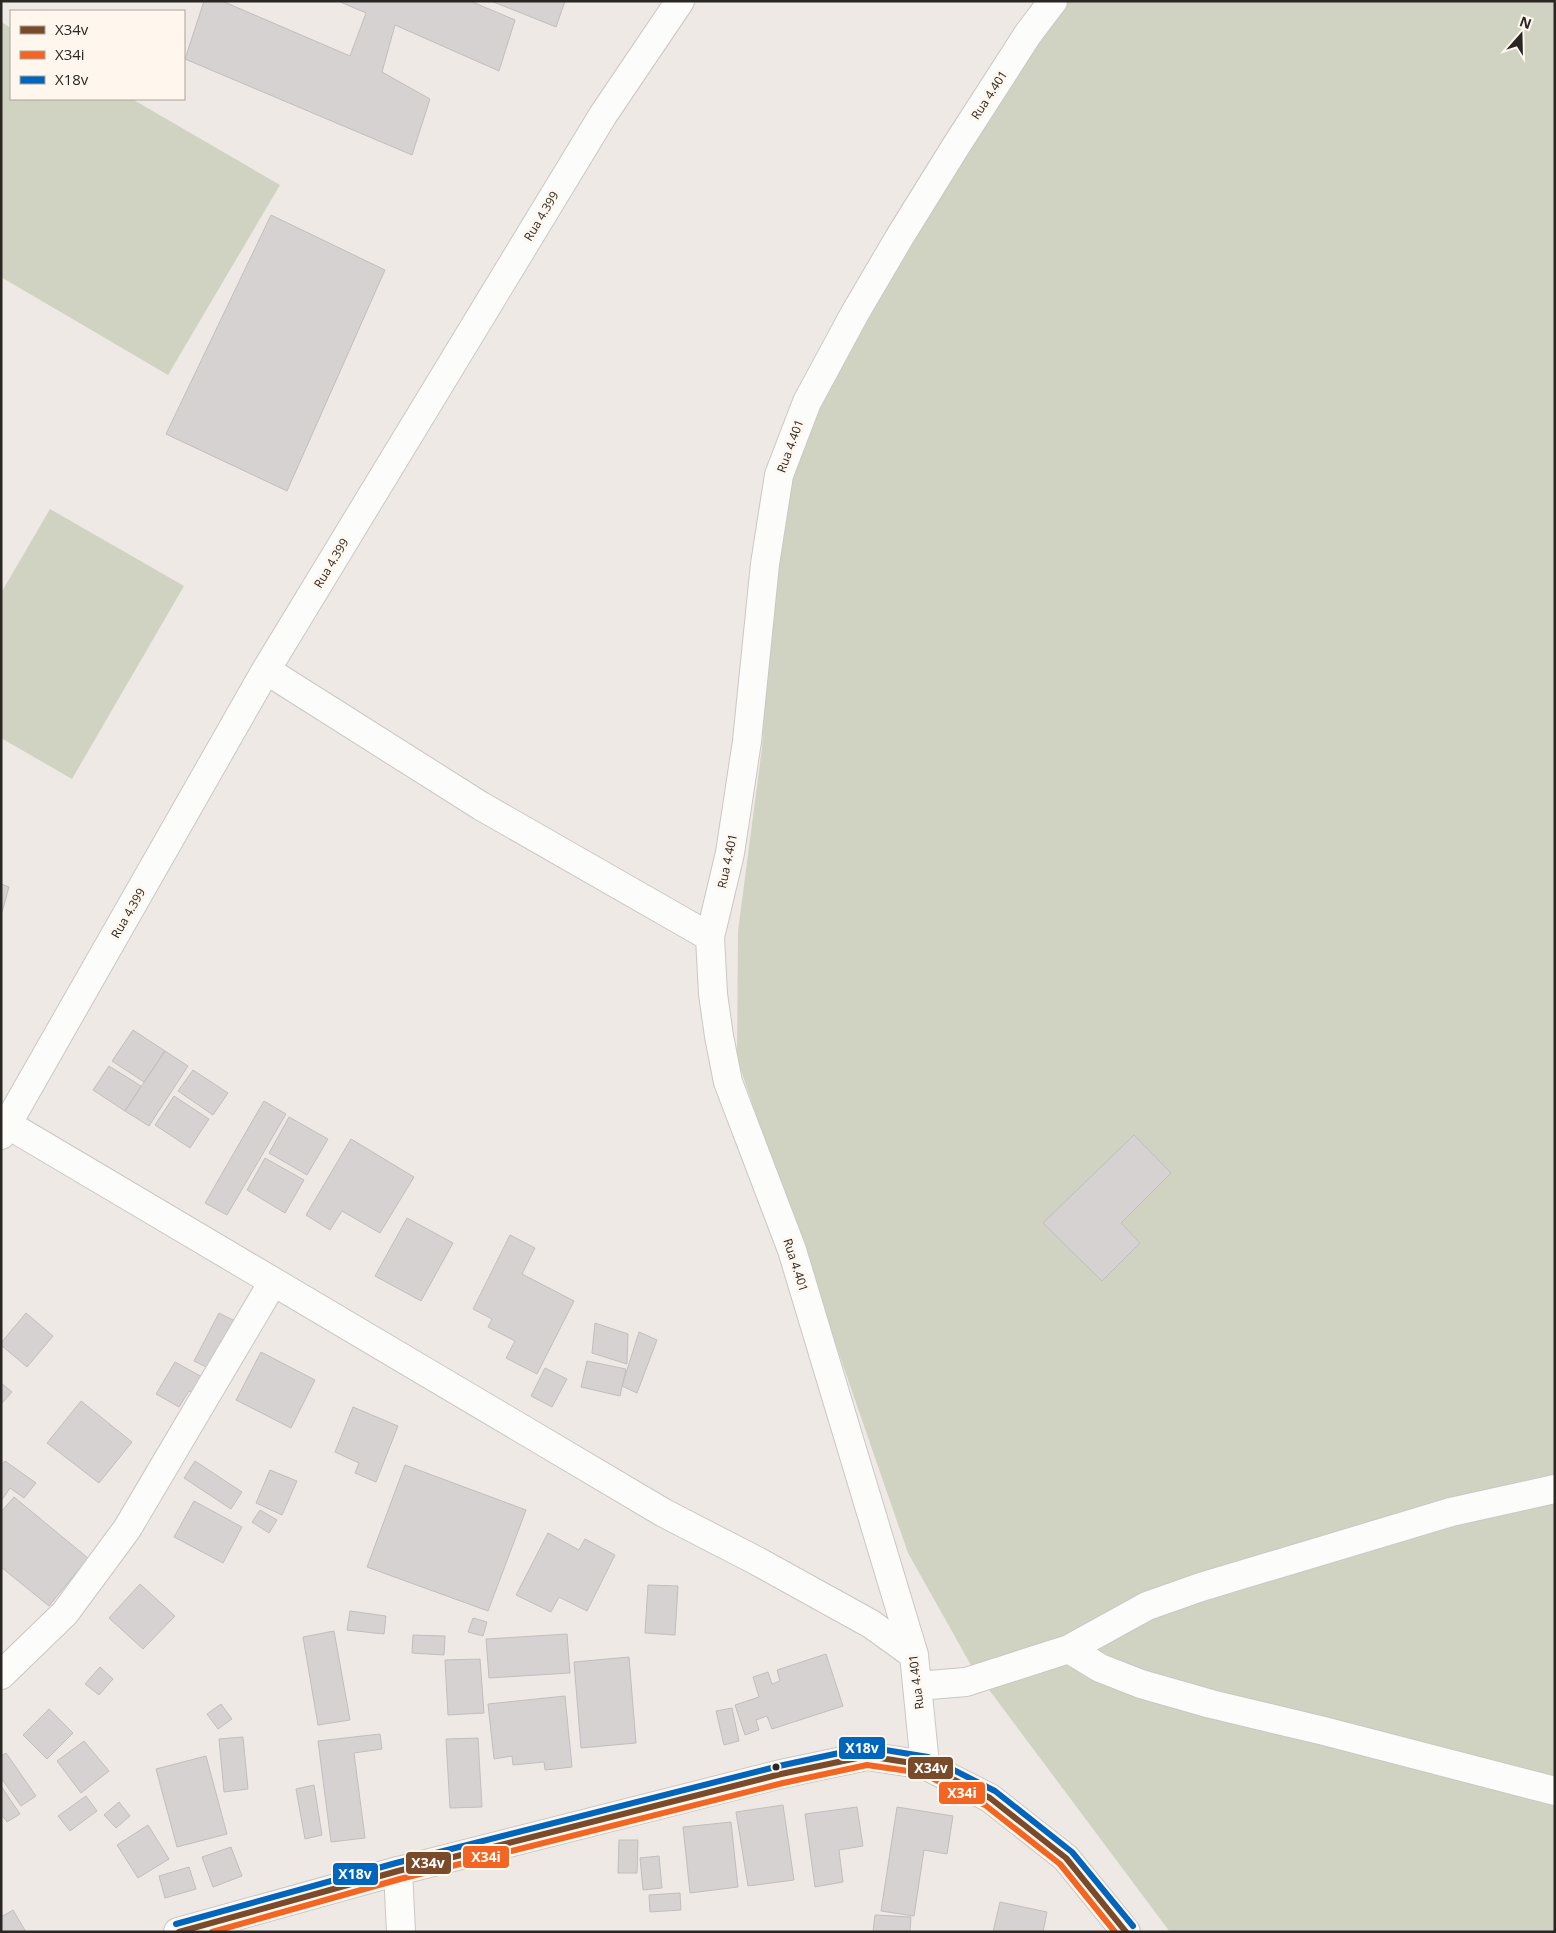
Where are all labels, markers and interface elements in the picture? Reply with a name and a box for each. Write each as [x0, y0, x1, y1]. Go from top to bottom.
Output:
legend [10, 10, 185, 100]
north arrow [1496, 10, 1546, 60]
text: N [1517, 11, 1534, 33]
text: X34v [55, 19, 89, 39]
text: X34i [55, 44, 85, 64]
street label: Rua 4.401 [967, 67, 1011, 123]
text: X18v [55, 69, 89, 89]
street label: Rua 4.399 [520, 188, 563, 244]
street label: Rua 4.401 [773, 417, 807, 475]
street label: Rua 4.399 [310, 535, 353, 591]
street label: Rua 4.401 [713, 832, 741, 890]
street label: Rua 4.399 [107, 885, 149, 941]
street label: Rua 4.401 [779, 1236, 813, 1294]
street label: Rua 4.401 [904, 1654, 928, 1710]
line badge: X18v [838, 1736, 886, 1760]
text: X18v [845, 1738, 879, 1757]
line badge: X34v [907, 1756, 954, 1780]
text: X34v [914, 1758, 948, 1777]
unlabelled marker [771, 1762, 781, 1772]
line badge: X34i [938, 1781, 986, 1805]
text: X34i [947, 1783, 977, 1802]
line badge: X34i [462, 1845, 510, 1869]
text: X34i [471, 1847, 501, 1866]
line badge: X34v [405, 1851, 452, 1875]
text: X34v [411, 1853, 445, 1872]
line badge: X18v [332, 1862, 379, 1886]
text: X18v [338, 1864, 372, 1883]

